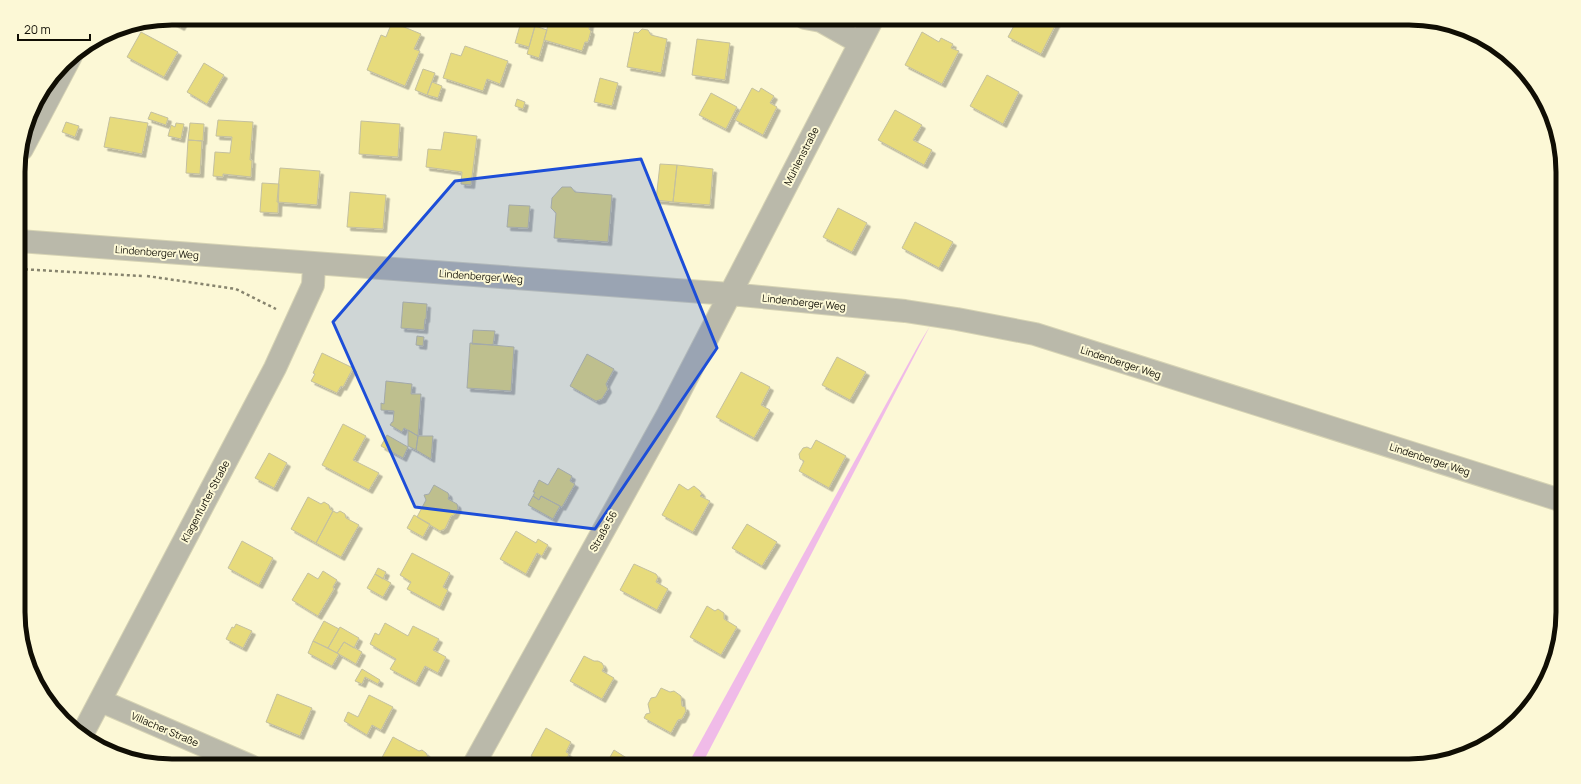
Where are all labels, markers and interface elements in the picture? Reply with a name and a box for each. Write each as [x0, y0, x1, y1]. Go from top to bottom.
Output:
scale bar [18, 16, 90, 42]
text: 20 m [24, 21, 51, 38]
street label: Mühlenstraße [780, 124, 822, 188]
street label: Lindenberger Weg [115, 242, 199, 262]
street label: Lindenberger Weg [439, 266, 523, 286]
street label: Lindenberger Weg [762, 291, 847, 313]
street label: Lindenberger Weg [1079, 342, 1163, 382]
street label: Lindenberger Weg [1388, 439, 1472, 479]
street label: Klagenfurter Straße [178, 458, 233, 544]
street label: Straße 56 [586, 508, 620, 554]
street label: Villacher Straße [129, 708, 201, 750]

